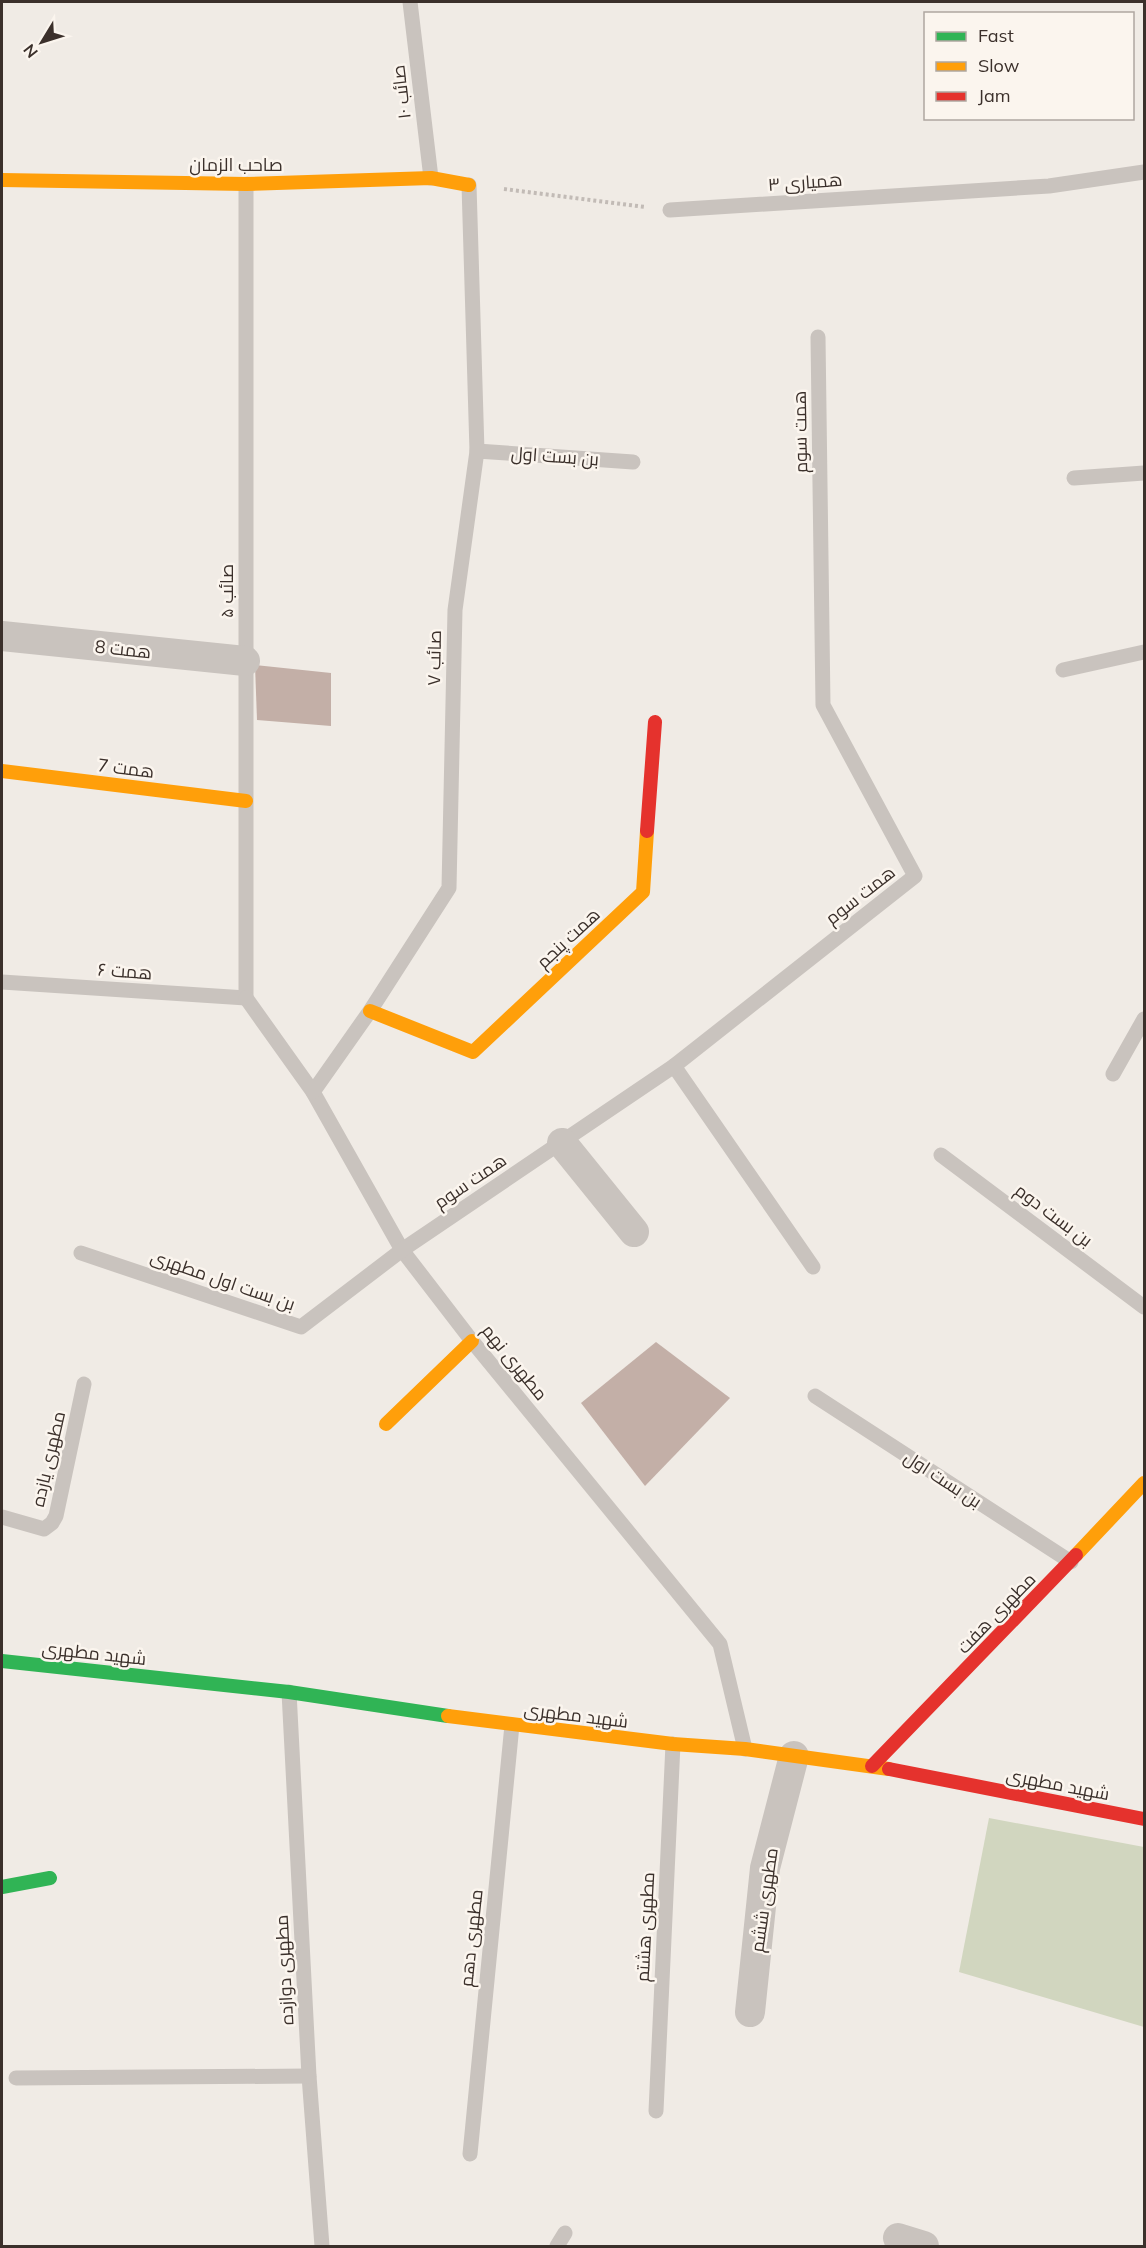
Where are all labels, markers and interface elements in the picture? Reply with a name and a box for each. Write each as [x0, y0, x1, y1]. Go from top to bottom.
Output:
north arrow [12, 12, 72, 72]
legend [924, 12, 1134, 120]
text: Fast [978, 24, 1014, 47]
text: N [19, 40, 42, 62]
text: Slow [978, 54, 1020, 77]
street label: صائب ۱۰ [386, 64, 416, 120]
text: Jam [978, 84, 1011, 107]
street label: صاحب الزمان [189, 153, 283, 176]
street label: همیاری ۳ [767, 168, 843, 196]
street label: همت سوم [788, 391, 813, 473]
street label: بن بست اول [510, 441, 600, 471]
street label: صائب ۵ [215, 564, 238, 618]
street label: صائب ۷ [422, 630, 446, 686]
street label: همت 8 [94, 635, 152, 663]
street label: همت 7 [96, 753, 156, 783]
street label: همت سوم [820, 861, 900, 930]
street label: همت پنجم [531, 903, 605, 974]
street label: همت ۶ [97, 958, 153, 984]
street label: همت سوم [429, 1148, 511, 1214]
street label: بن بست دوم [1010, 1178, 1097, 1253]
street label: بن بست اول مطهری [148, 1244, 298, 1316]
street label: مطهری نهم [476, 1319, 553, 1405]
street label: مطهری یازده [26, 1409, 70, 1509]
street label: بن بست اول [900, 1445, 986, 1513]
street label: مطهری هفت [952, 1568, 1040, 1658]
street label: شهید مطهری [41, 1636, 147, 1670]
street label: شهید مطهری [523, 1697, 629, 1733]
street label: شهید مطهری [1004, 1763, 1112, 1805]
street label: مطهری ششم [745, 1846, 784, 1954]
street label: مطهری هشتم [631, 1871, 660, 1983]
street label: مطهری دهم [454, 1888, 489, 1988]
street label: مطهری دوازده [270, 1914, 298, 2026]

